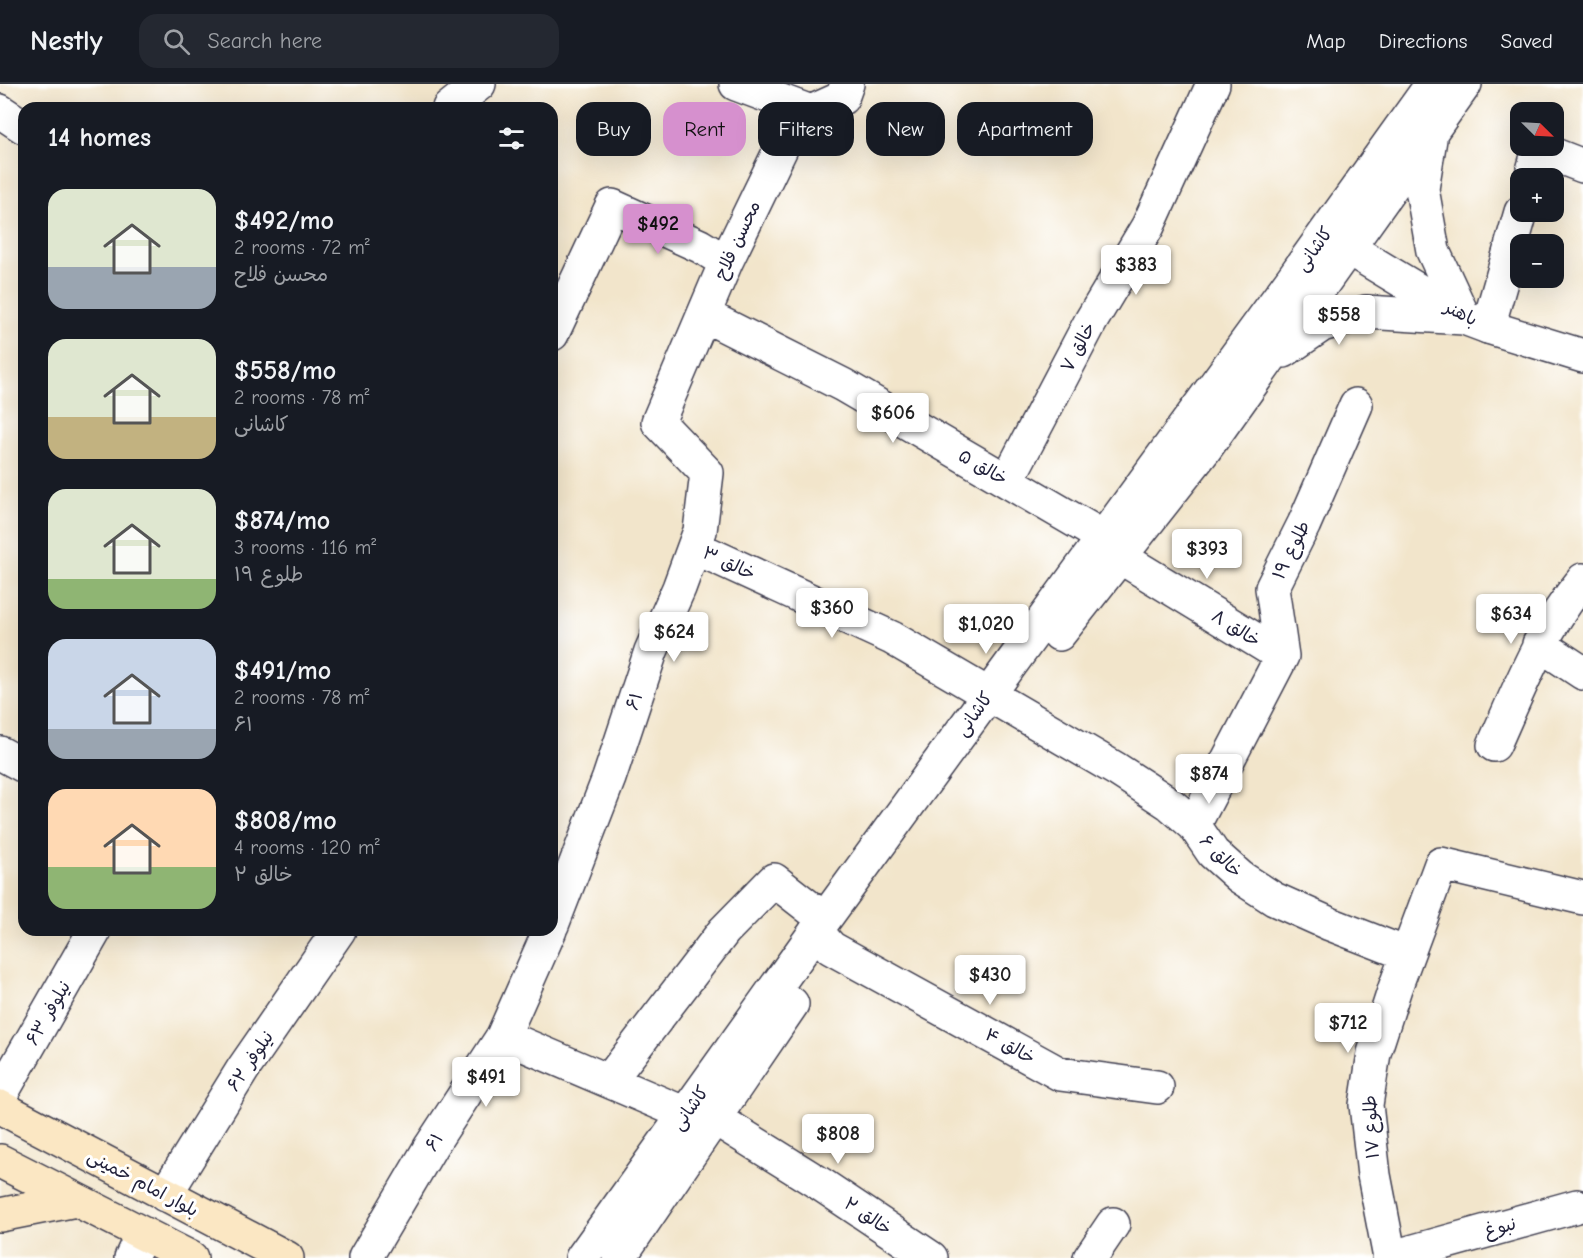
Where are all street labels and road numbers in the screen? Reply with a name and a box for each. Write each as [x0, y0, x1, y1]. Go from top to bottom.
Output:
street label: محسن فلاح [710, 197, 766, 283]
street label: کاشانی [1291, 223, 1338, 275]
street label: باهنر [1439, 296, 1481, 330]
street label: خالق ۷ [1057, 319, 1100, 376]
street label: خالق ۵ [954, 445, 1011, 490]
street label: طلوع ۱۹ [1268, 517, 1316, 583]
street label: خالق ۳ [699, 542, 758, 585]
street label: خالق ۸ [1208, 605, 1264, 651]
street label: کاشانی [951, 688, 998, 740]
street label: ۶۱ [622, 689, 647, 713]
street label: خالق ۶ [1195, 830, 1246, 882]
street label: نیلوفر ۶۳ [22, 977, 76, 1050]
street label: خالق ۴ [981, 1024, 1039, 1069]
street label: نیلوفر ۶۲ [223, 1027, 279, 1096]
street label: کاشانی [667, 1082, 714, 1134]
street label: طلوع ۱۷ [1359, 1094, 1385, 1159]
street label: ۶۱ [421, 1129, 448, 1155]
street label: بلوار امام خمینی [82, 1145, 202, 1224]
street label: خالق ۲ [840, 1193, 896, 1240]
street label: نبوغ [1482, 1213, 1519, 1243]

